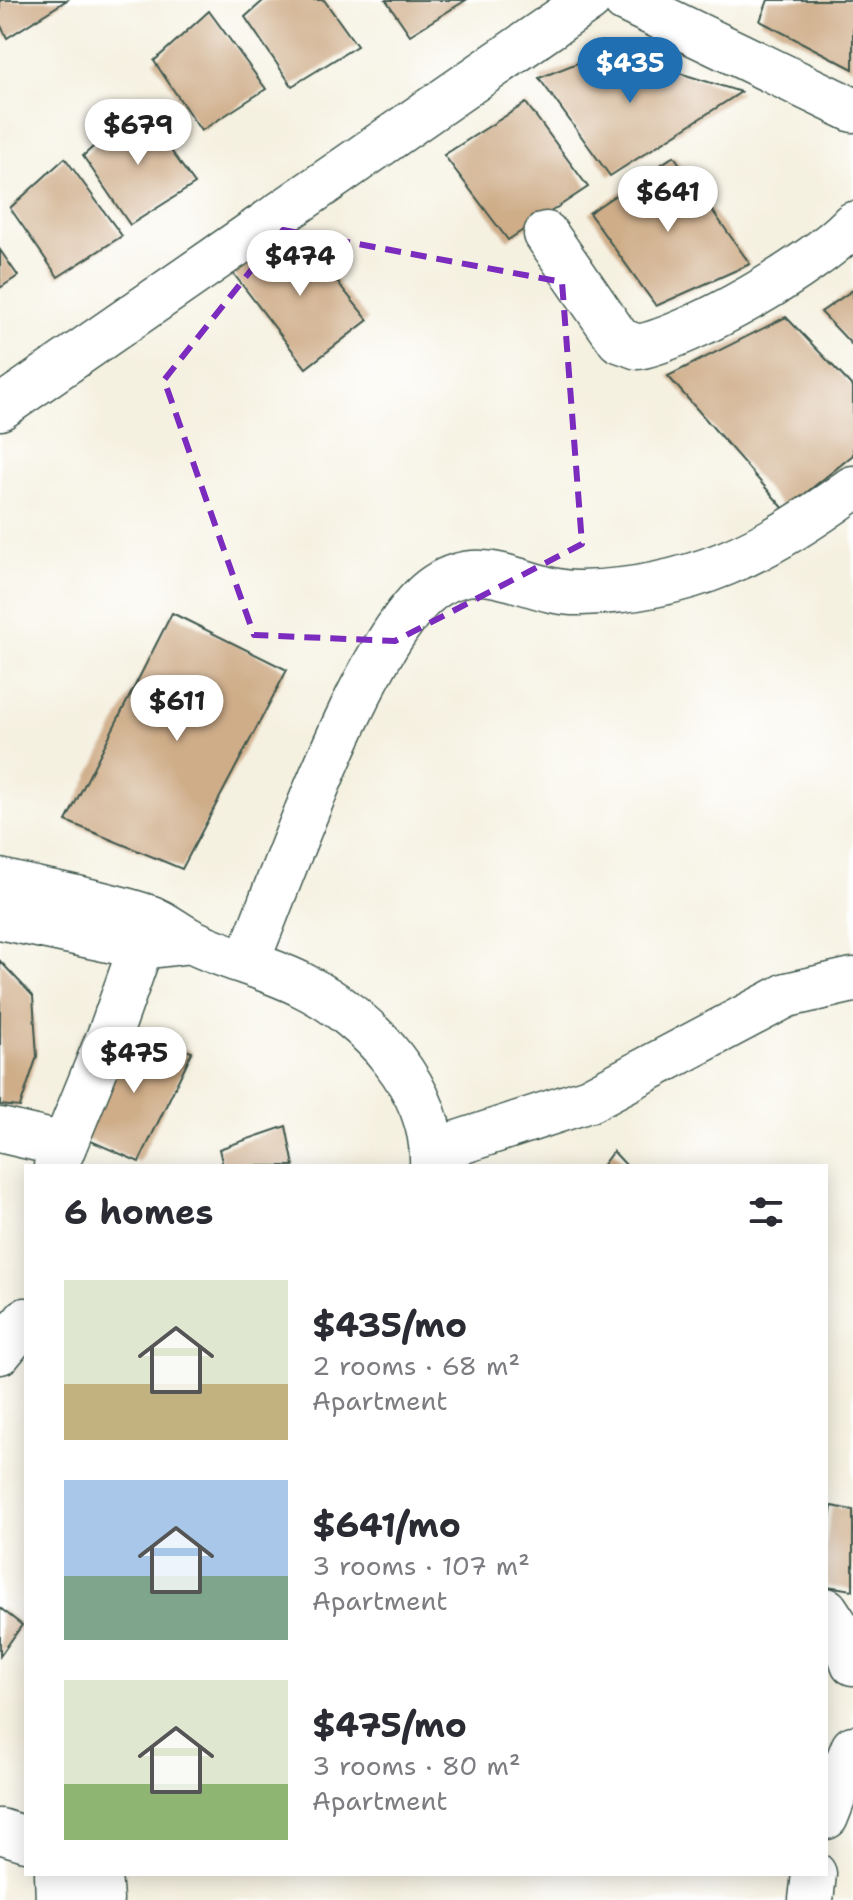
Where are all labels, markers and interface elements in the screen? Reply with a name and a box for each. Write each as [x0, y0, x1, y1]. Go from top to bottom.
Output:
pin: $435 [583, 37, 677, 105]
text: $435 [596, 45, 664, 80]
pin: $679 [91, 99, 185, 167]
text: $679 [103, 107, 173, 142]
pin: $641 [621, 166, 715, 234]
text: $641 [636, 174, 700, 209]
pin: $474 [253, 230, 347, 298]
text: $474 [265, 238, 335, 273]
pin: $611 [130, 675, 224, 743]
text: $611 [149, 683, 205, 718]
pin: $475 [87, 1027, 181, 1095]
text: $475 [100, 1035, 168, 1070]
text: 6 homes [64, 1189, 213, 1235]
icon: filters [744, 1190, 788, 1234]
text: $435/mo [312, 1302, 467, 1348]
icon: home [128, 1312, 224, 1408]
text: 2 rooms · 68 m² [312, 1348, 520, 1383]
text: Apartment [312, 1383, 448, 1418]
text: $641/mo [312, 1502, 461, 1548]
icon: home [128, 1512, 224, 1608]
text: 3 rooms · 107 m² [312, 1548, 530, 1583]
text: Apartment [312, 1583, 448, 1618]
text: $475/mo [312, 1702, 467, 1748]
icon: home [128, 1712, 224, 1808]
text: 3 rooms · 80 m² [312, 1748, 521, 1783]
text: Apartment [312, 1783, 448, 1818]

